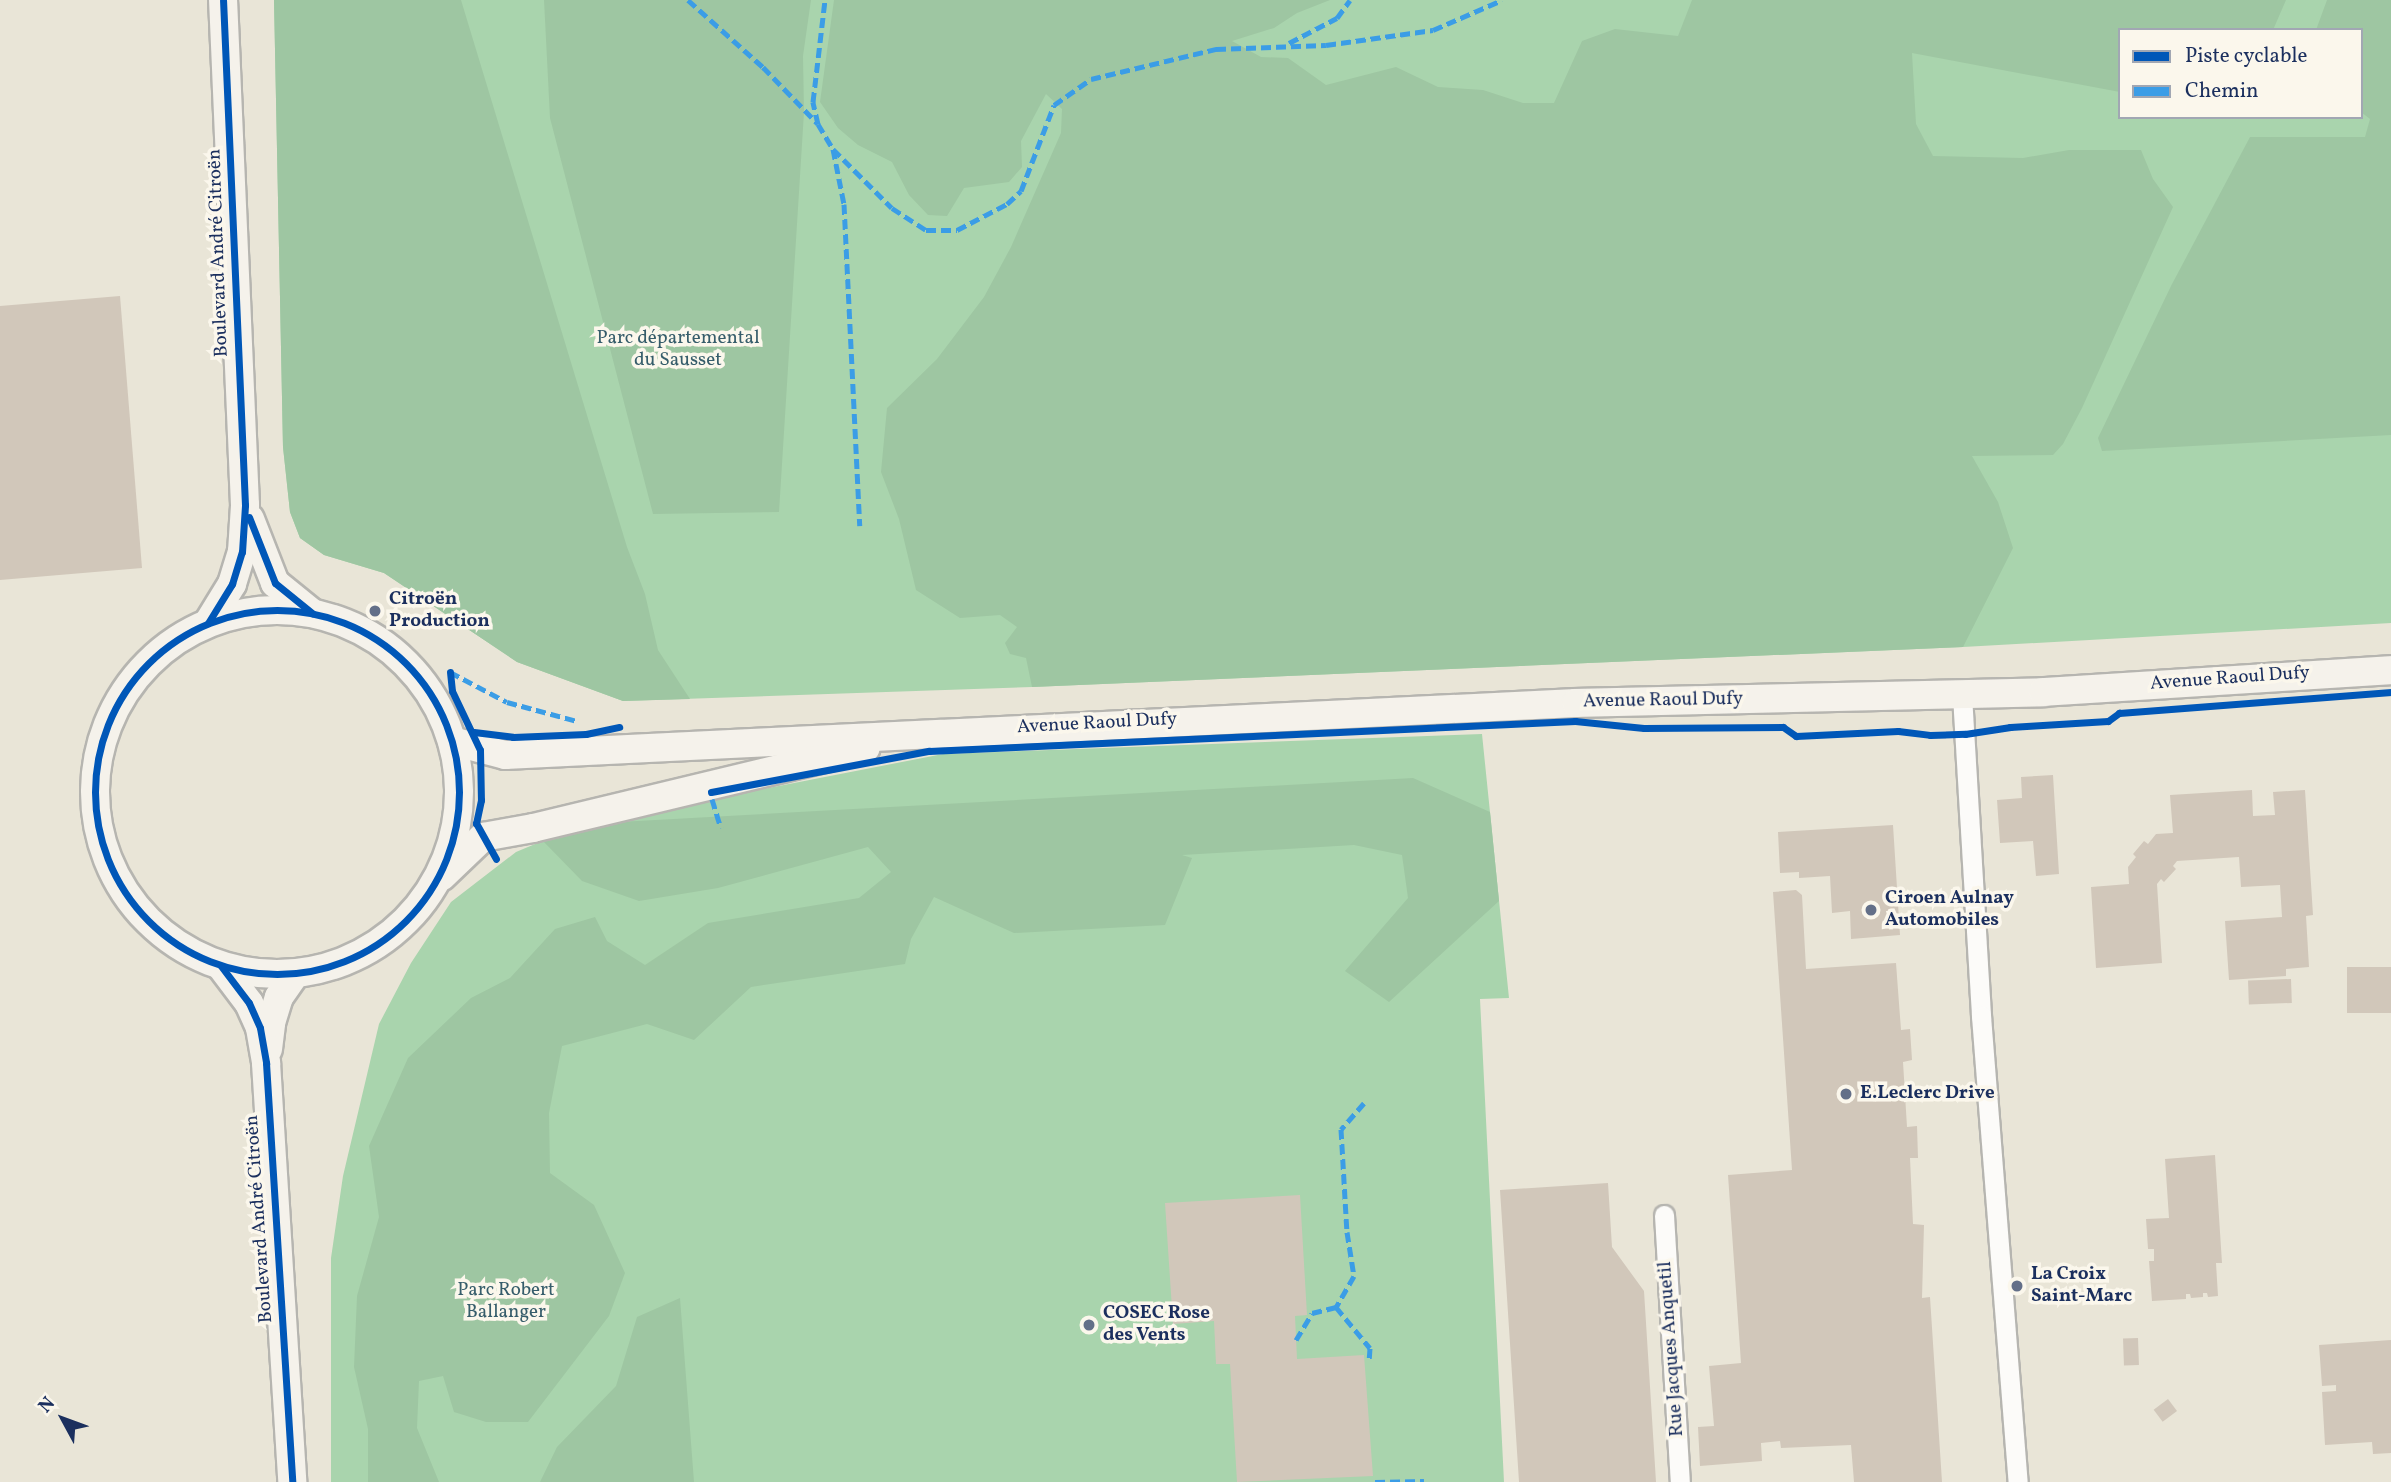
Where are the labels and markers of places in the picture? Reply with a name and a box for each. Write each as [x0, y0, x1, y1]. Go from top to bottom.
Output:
place label: Citroën Production [389, 589, 490, 633]
marker: Citroën Production [367, 603, 383, 619]
place label: Ciroen Aulnay Automobiles [1885, 888, 2014, 932]
marker: Ciroen Aulnay Automobiles [1863, 902, 1879, 918]
place label: E.Leclerc Drive [1860, 1083, 1995, 1105]
marker: E.Leclerc Drive [1838, 1086, 1854, 1102]
place label: La Croix Saint-Marc [2031, 1264, 2132, 1308]
marker: La Croix Saint-Marc [2009, 1278, 2025, 1294]
place label: COSEC Rose des Vents [1103, 1303, 1210, 1347]
marker: COSEC Rose des Vents [1081, 1317, 1097, 1333]

